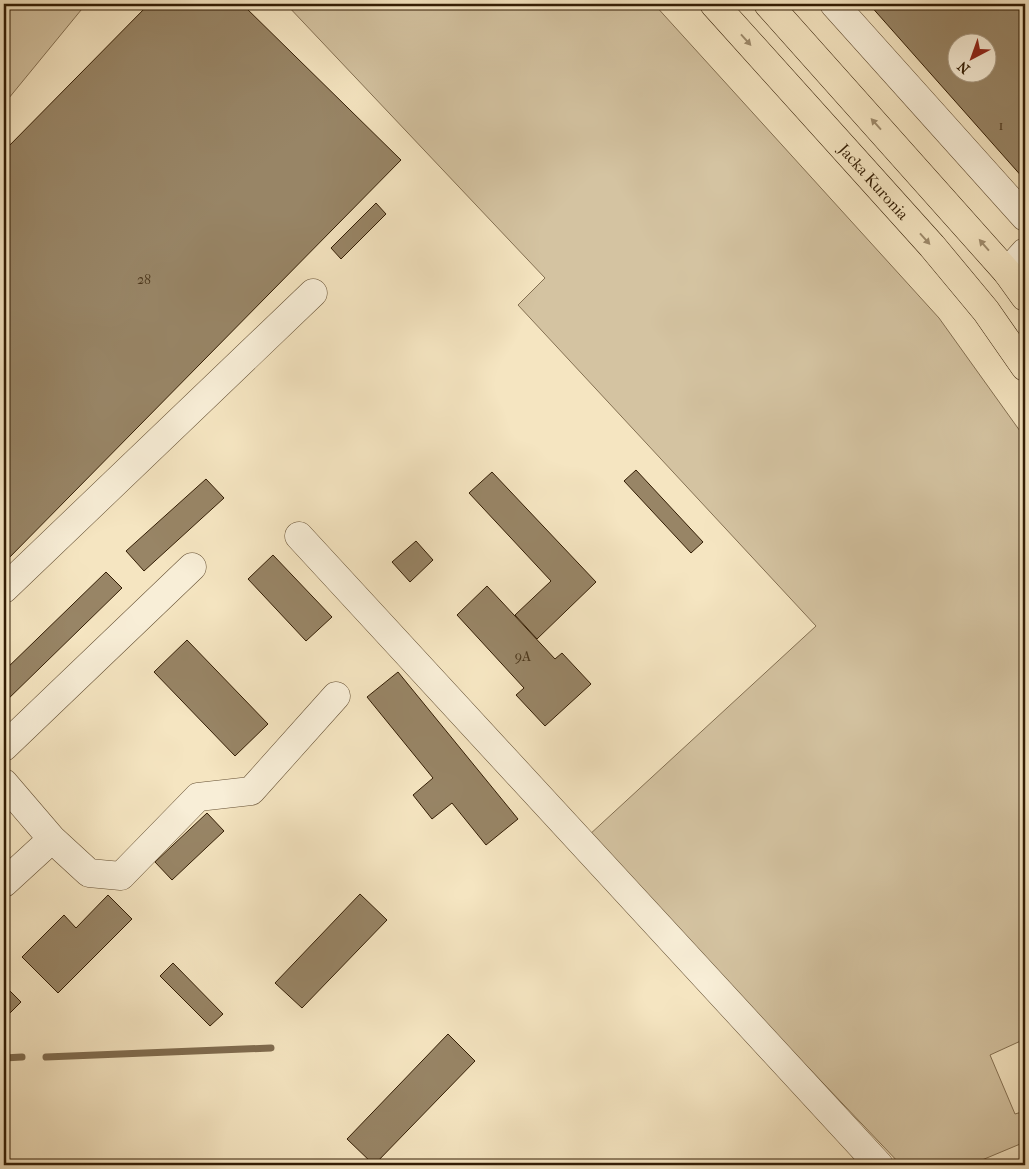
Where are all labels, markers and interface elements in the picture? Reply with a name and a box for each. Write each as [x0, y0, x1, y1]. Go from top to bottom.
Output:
north arrow [946, 32, 996, 82]
one-way arrow [740, 33, 752, 45]
text: N [954, 57, 973, 77]
house number: 1 [999, 117, 1004, 134]
one-way arrow [870, 118, 882, 130]
street label: Jacka Kuronia [833, 139, 913, 224]
one-way arrow [919, 232, 931, 244]
one-way arrow [978, 240, 990, 252]
house number: 28 [137, 271, 151, 288]
house number: 9A [515, 648, 532, 665]

